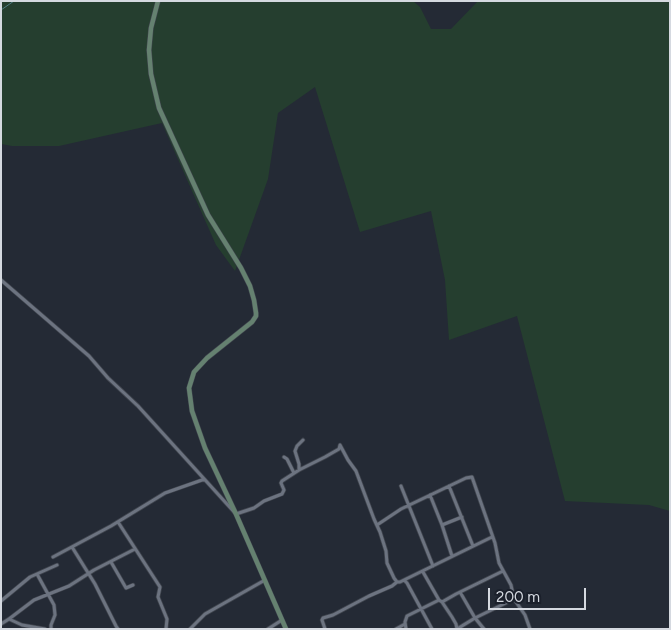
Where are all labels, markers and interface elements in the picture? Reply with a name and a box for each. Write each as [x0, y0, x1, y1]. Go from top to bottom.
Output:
scale bar [491, 578, 588, 610]
text: 200 m [496, 588, 540, 606]

